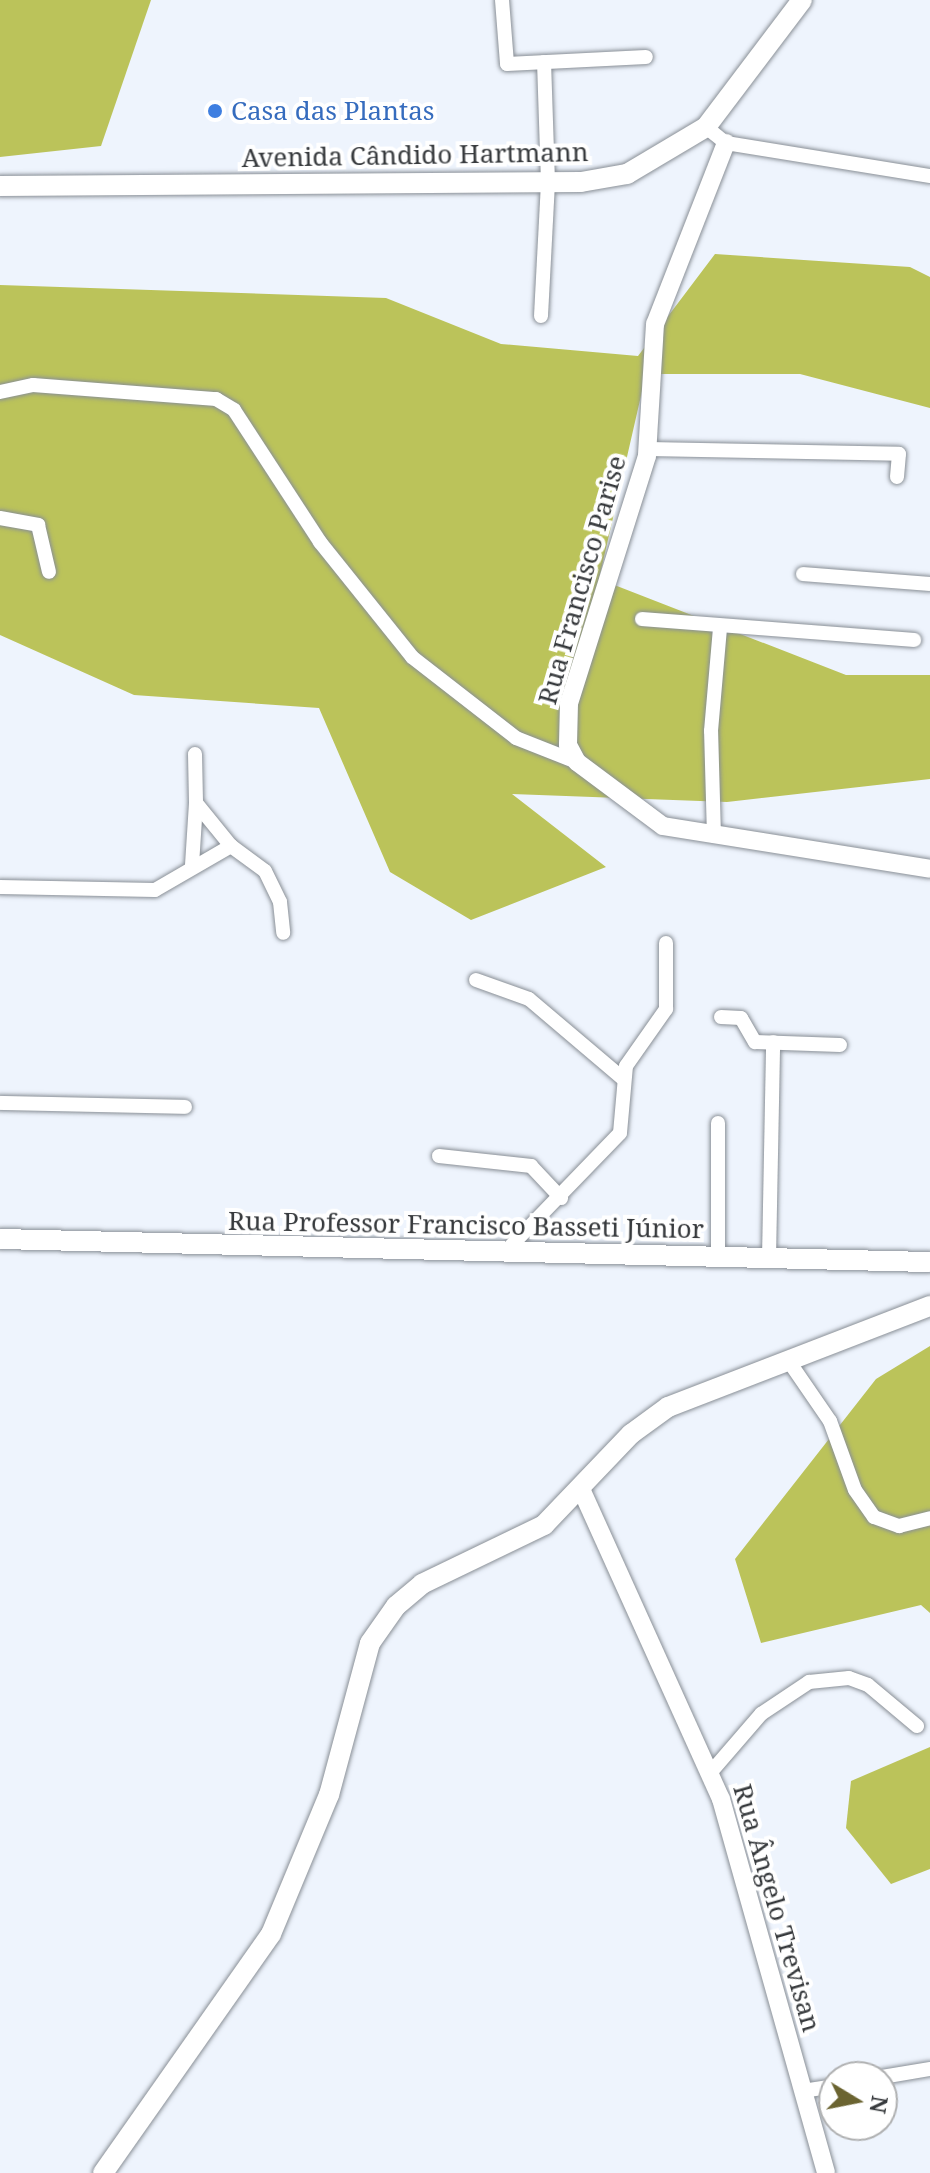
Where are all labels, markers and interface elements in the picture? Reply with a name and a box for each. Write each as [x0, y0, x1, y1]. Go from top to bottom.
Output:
place label: Casa das Plantas [231, 95, 435, 127]
marker: Casa das Plantas [206, 102, 224, 120]
street label: Avenida Cândido Hartmann [241, 136, 589, 174]
street label: Rua Francisco Parise [532, 452, 632, 708]
street label: Rua Professor Francisco Basseti Júnior [228, 1205, 704, 1245]
street label: Rua Ângelo Trevisan [727, 1780, 827, 2036]
north arrow [818, 2061, 898, 2141]
text: N [863, 2094, 896, 2116]

